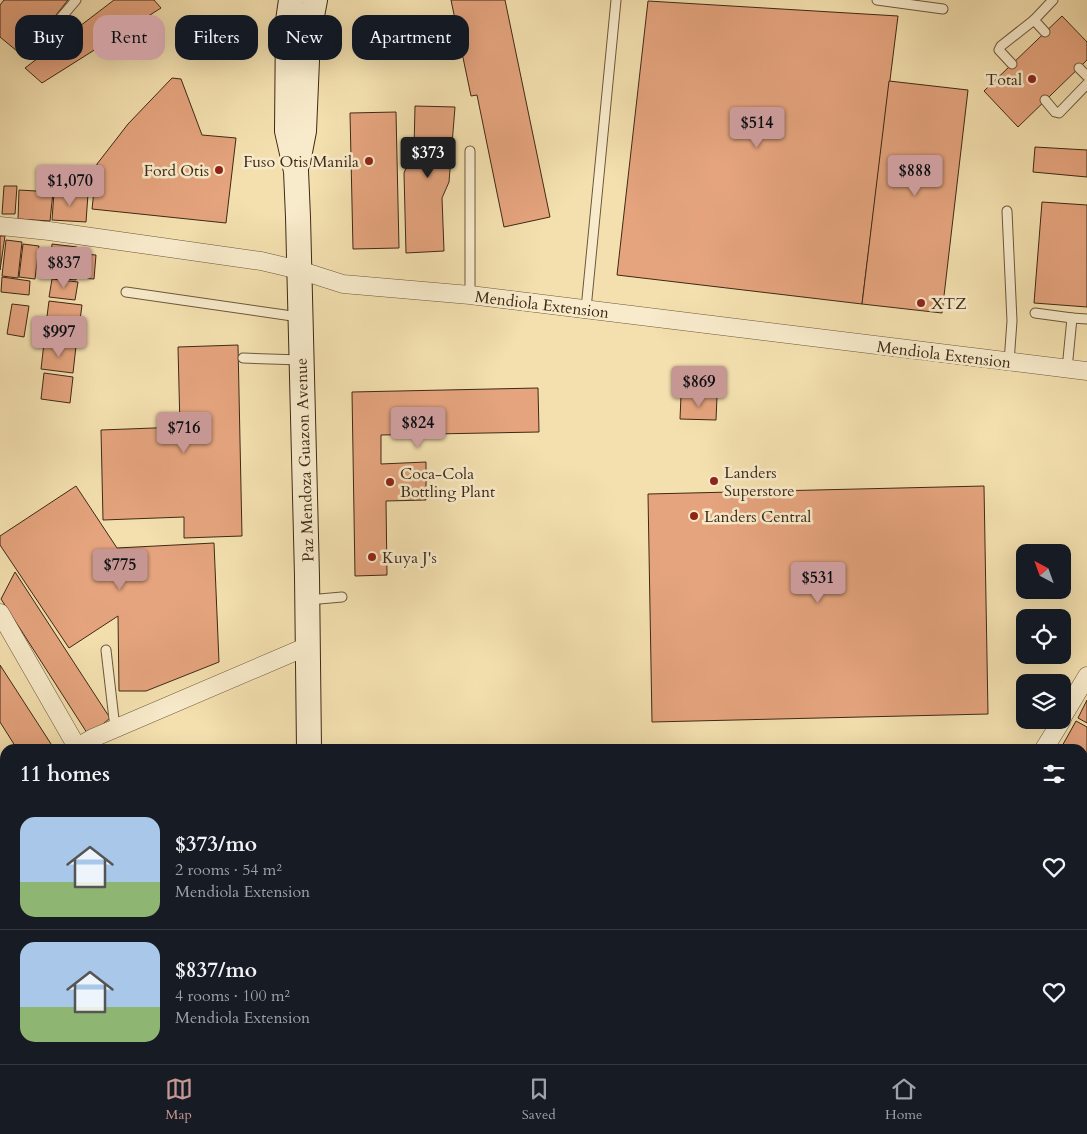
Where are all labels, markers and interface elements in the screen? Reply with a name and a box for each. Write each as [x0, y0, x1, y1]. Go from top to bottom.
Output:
chip: Buy [15, 15, 83, 60]
chip: Rent [93, 15, 165, 60]
chip: Filters [175, 15, 258, 60]
chip: New [268, 15, 342, 60]
chip: Apartment [352, 15, 469, 60]
place label: Total [986, 69, 1022, 91]
marker: Total [1026, 73, 1038, 85]
pin: $514 [727, 106, 787, 149]
text: $514 [741, 112, 773, 134]
pin: $373 [398, 136, 458, 179]
text: $373 [412, 142, 444, 164]
place label: Fuso Otis Manila [243, 151, 359, 173]
pin: $888 [885, 154, 945, 197]
marker: Fuso Otis Manila [363, 155, 375, 167]
place label: Ford Otis [144, 160, 209, 182]
text: $888 [899, 160, 931, 182]
pin: $1,070 [29, 164, 111, 207]
marker: Ford Otis [213, 164, 225, 176]
text: $1,070 [47, 170, 93, 192]
pin: $837 [34, 246, 94, 289]
text: $837 [48, 252, 80, 274]
street label: Mendiola Extension [473, 286, 610, 324]
place label: XTZ [931, 293, 967, 315]
marker: XTZ [915, 297, 927, 309]
pin: $997 [29, 316, 89, 358]
text: $997 [43, 321, 75, 343]
street label: Mendiola Extension [875, 336, 1012, 374]
street label: Paz Mendoza Guazon Avenue [290, 358, 320, 562]
pin: $869 [669, 366, 729, 408]
text: $869 [683, 371, 715, 393]
pin: $824 [388, 406, 448, 449]
pin: $716 [154, 412, 214, 454]
text: $824 [402, 412, 434, 434]
text: $716 [168, 417, 200, 439]
place label: Landers Superstore [724, 462, 795, 502]
place label: Coca-Cola Bottling Plant [400, 463, 495, 503]
marker: Landers Superstore [708, 475, 720, 487]
marker: Coca-Cola Bottling Plant [384, 476, 396, 488]
place label: Landers Central [704, 506, 811, 528]
marker: Landers Central [688, 510, 700, 522]
north arrow [1016, 544, 1071, 599]
map controls [1016, 544, 1071, 729]
place label: Kuya J's [382, 547, 437, 569]
pin: $775 [90, 548, 150, 591]
marker: Kuya J's [366, 551, 378, 563]
text: $775 [104, 554, 136, 576]
pin: $531 [788, 562, 848, 604]
text: $531 [802, 567, 834, 589]
button: locate [1016, 609, 1071, 664]
button: layers [1016, 674, 1071, 729]
text: 11 homes [20, 760, 110, 789]
icon: filters [1040, 760, 1068, 788]
text: $373/mo [175, 830, 257, 859]
icon: home [60, 837, 120, 897]
icon: heart [1040, 853, 1068, 881]
text: 2 rooms · 54 m² [175, 859, 282, 881]
text: Mendiola Extension [175, 881, 310, 903]
text: $837/mo [175, 956, 257, 985]
icon: home [60, 962, 120, 1022]
icon: heart [1040, 978, 1068, 1006]
text: 4 rooms · 100 m² [175, 985, 290, 1007]
text: Mendiola Extension [175, 1007, 310, 1029]
tab: Map [165, 1075, 193, 1124]
tab: Saved [522, 1075, 556, 1124]
tab: Home [885, 1075, 922, 1124]

